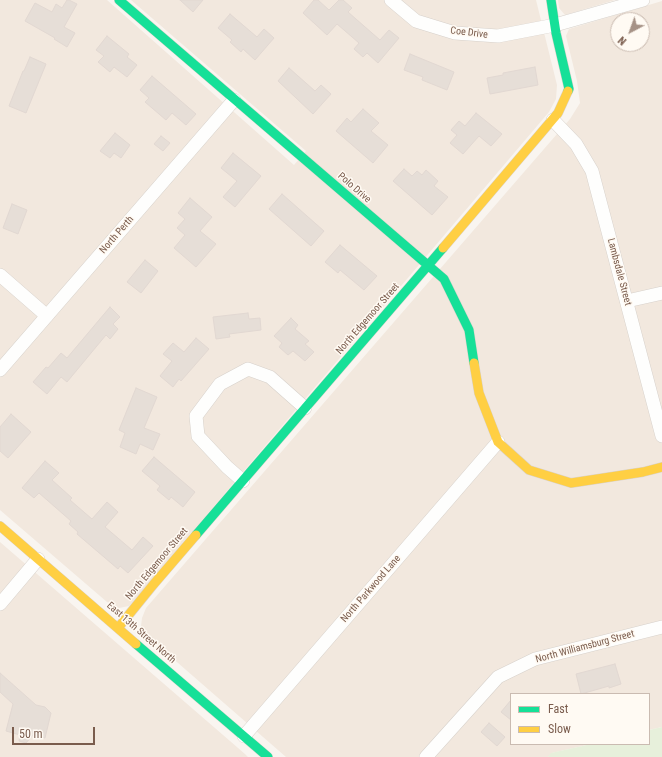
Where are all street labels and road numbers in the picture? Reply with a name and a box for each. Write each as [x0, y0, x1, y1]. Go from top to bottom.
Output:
street label: Coe Drive [450, 25, 488, 41]
street label: Polo Drive [335, 170, 373, 206]
street label: North Perth [97, 214, 137, 256]
street label: Lambsdale Street [604, 237, 634, 307]
street label: North Edgemoor Street [334, 281, 402, 357]
street label: North Edgemoor Street [123, 526, 191, 602]
street label: North Parkwood Lane [338, 553, 404, 625]
street label: East 13th Street North [104, 600, 178, 666]
street label: North Williamsburg Street [534, 628, 636, 666]

